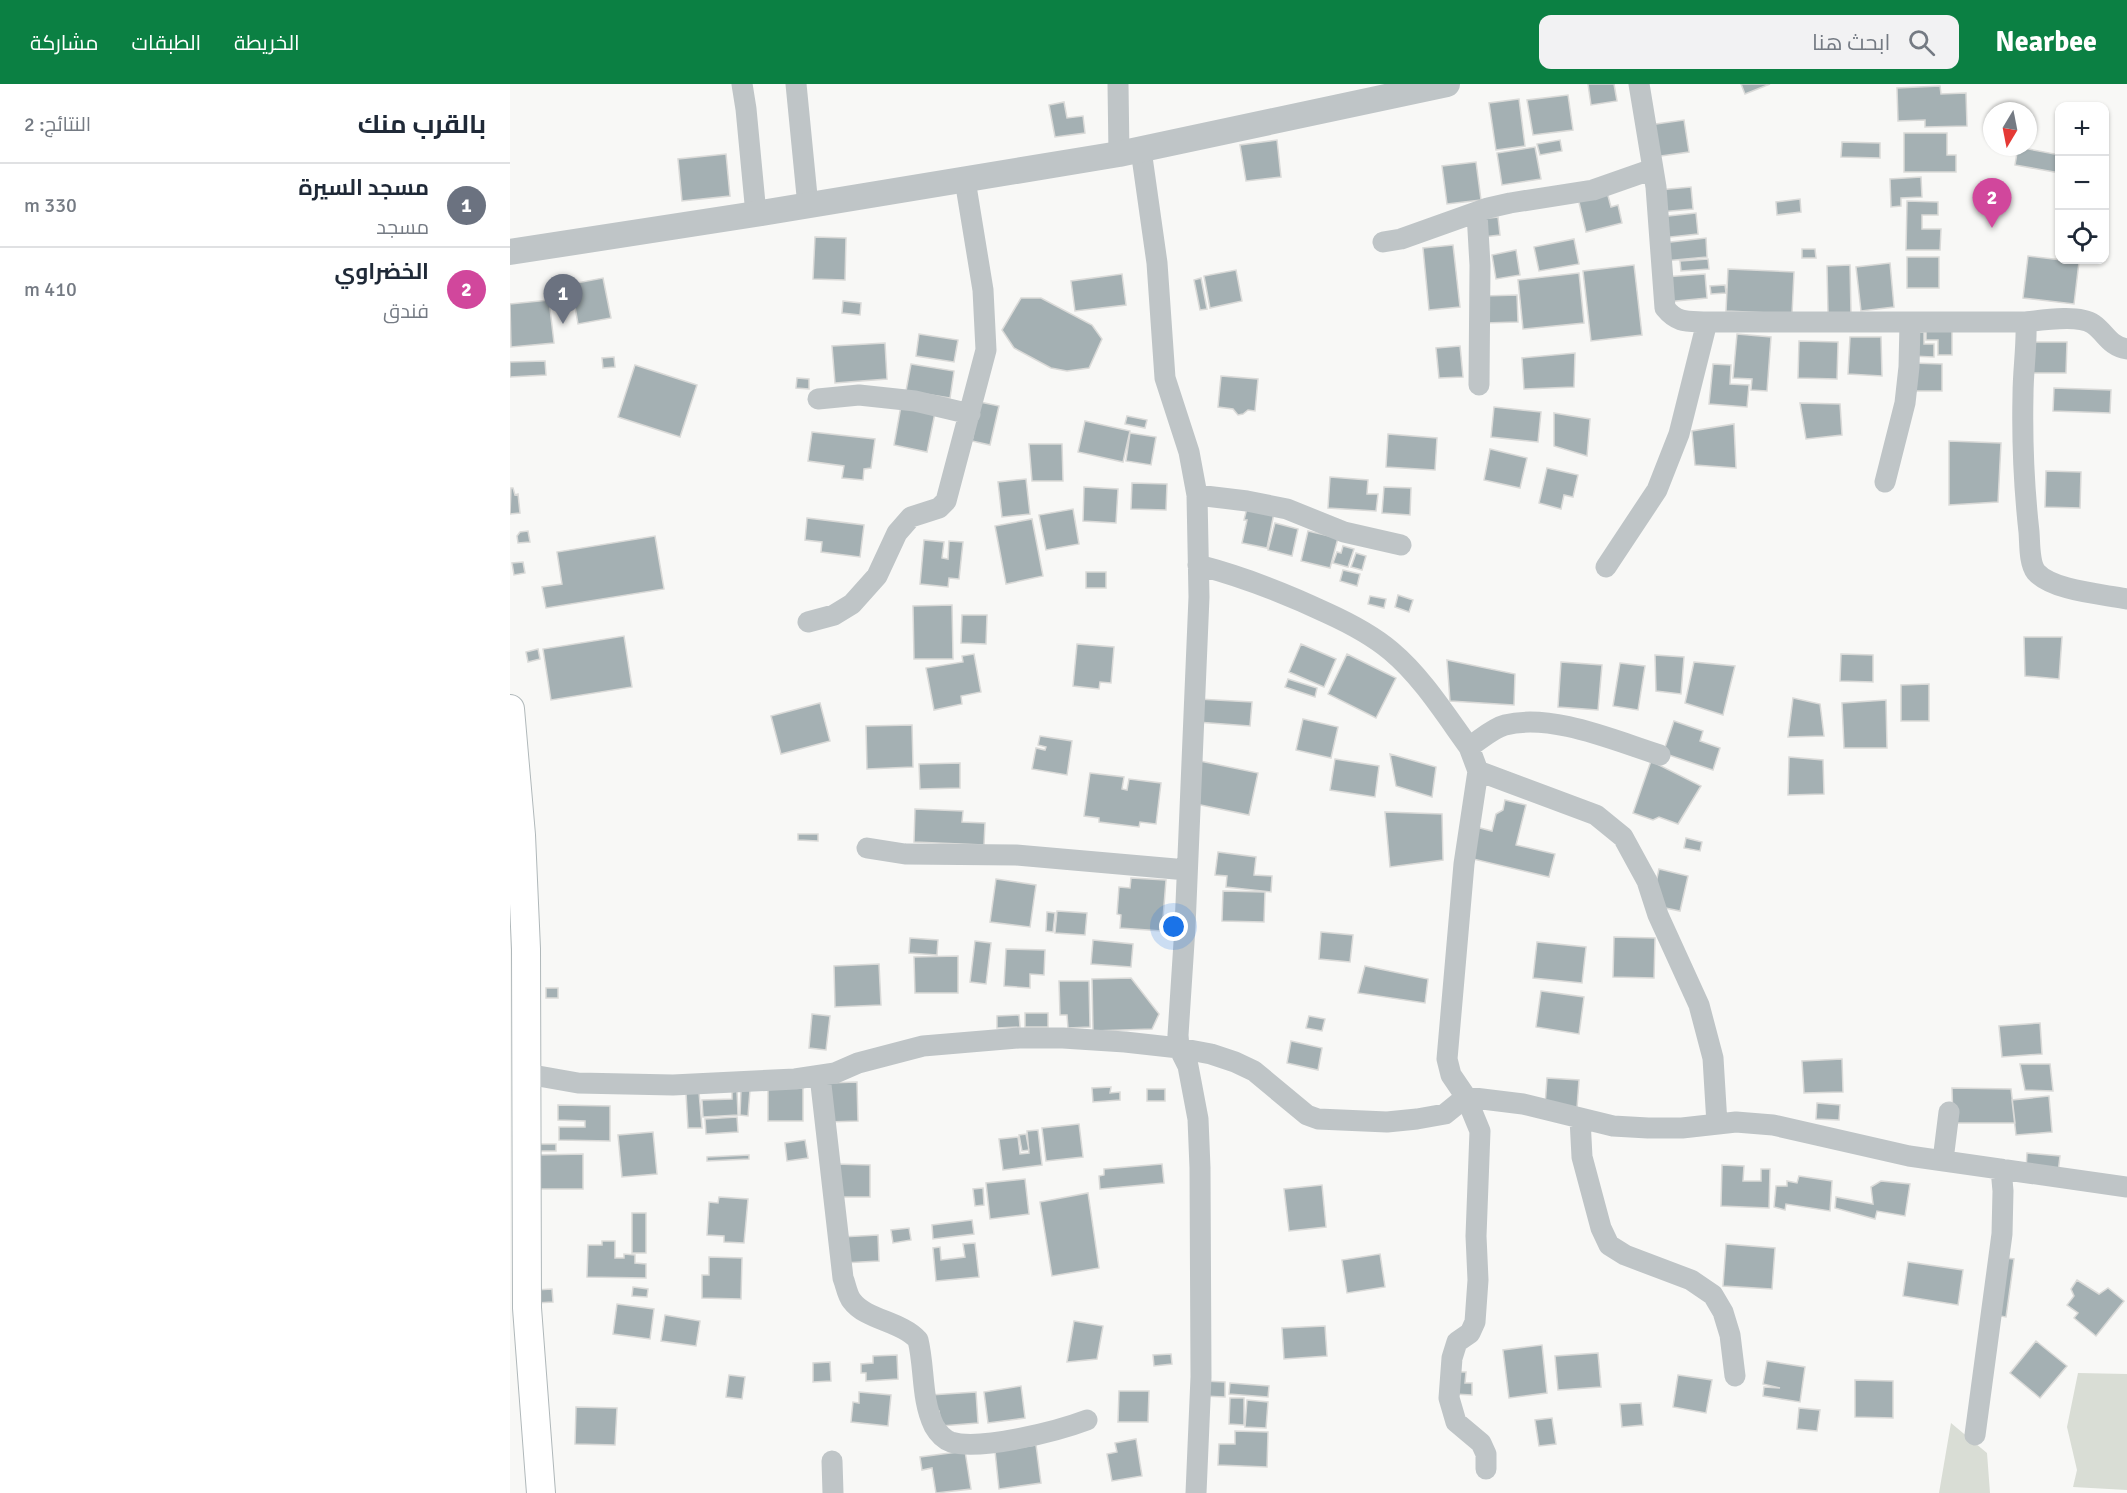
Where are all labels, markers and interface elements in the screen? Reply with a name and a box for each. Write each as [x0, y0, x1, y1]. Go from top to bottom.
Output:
search box [1539, 15, 1959, 69]
text: Nearbee [1995, 25, 2097, 59]
icon: search [1905, 26, 1938, 59]
text: ابحث هنا [1812, 29, 1890, 56]
text: مشاركة [30, 30, 99, 56]
text: الطبقات [132, 30, 201, 56]
text: الخريطة [234, 30, 300, 56]
north arrow [1983, 102, 2037, 156]
map controls [2055, 102, 2109, 264]
button: + [2055, 102, 2109, 156]
text: بالقرب منك [358, 109, 486, 141]
text: النتائج: 2 [24, 112, 91, 137]
button: − [2055, 156, 2109, 210]
text: مسجد السيرة [299, 174, 429, 201]
pin: 2 [1972, 178, 2012, 228]
text: 330 m [24, 193, 77, 218]
text: 1 [461, 193, 472, 218]
button: locate [2055, 210, 2109, 264]
text: مسجد [376, 215, 429, 240]
text: الخضراوي [335, 258, 429, 285]
pin: 1 [544, 274, 582, 324]
text: 410 m [24, 277, 77, 302]
text: 2 [461, 277, 472, 302]
text: فندق [383, 299, 429, 324]
your location [1159, 912, 1188, 941]

